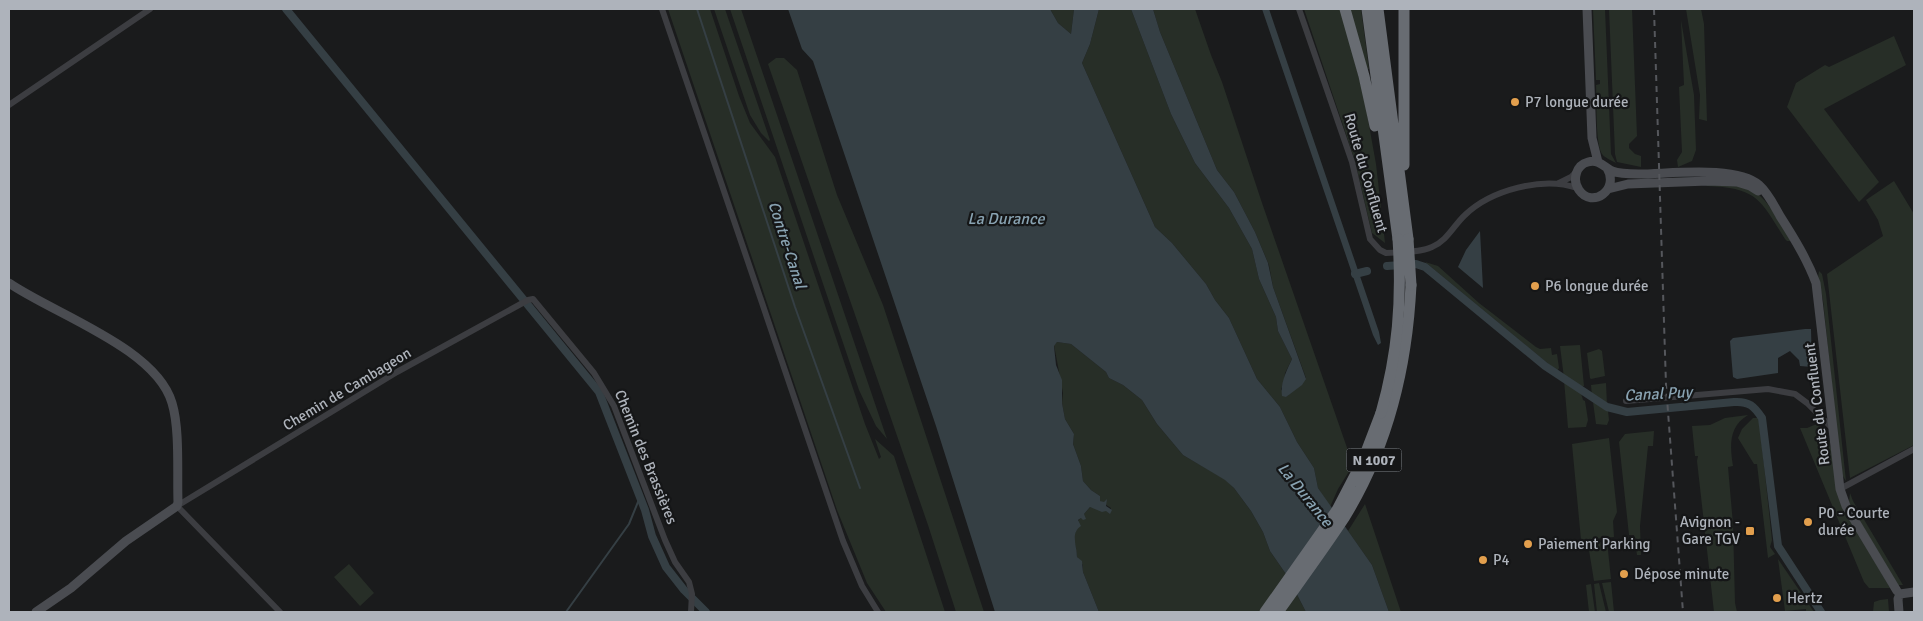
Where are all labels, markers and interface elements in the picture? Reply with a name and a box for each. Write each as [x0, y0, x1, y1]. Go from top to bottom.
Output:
place label: P7 longue durée [1525, 93, 1628, 111]
marker: P7 longue durée [1509, 96, 1521, 108]
street label: Route du Confluent [1340, 111, 1392, 235]
water label: Contre-Canal [763, 199, 811, 292]
water label: La Durance [967, 209, 1045, 229]
place label: P6 longue durée [1545, 277, 1648, 295]
marker: P6 longue durée [1529, 280, 1541, 292]
street label: Route du Confluent [1801, 342, 1833, 466]
street label: Chemin de Cambageon [280, 344, 414, 434]
water label: Canal Puy [1624, 382, 1695, 406]
street label: Chemin des Brassières [611, 387, 681, 527]
road number: N 1007 [1346, 448, 1402, 472]
water label: La Durance [1273, 459, 1338, 532]
place label: P0 - Courte durée [1818, 504, 1890, 539]
place label: Avignon - Gare TGV [1680, 513, 1740, 548]
marker: P0 - Courte durée [1802, 516, 1814, 528]
marker: Avignon - Gare TGV [1744, 525, 1756, 537]
place label: Paiement Parking [1538, 535, 1651, 553]
marker: Paiement Parking [1522, 538, 1534, 550]
place label: P4 [1493, 551, 1510, 569]
marker: P4 [1477, 554, 1489, 566]
place label: Dépose minute [1634, 565, 1729, 583]
marker: Dépose minute [1618, 568, 1630, 580]
place label: Hertz [1787, 589, 1823, 607]
marker: Hertz [1771, 592, 1783, 604]

